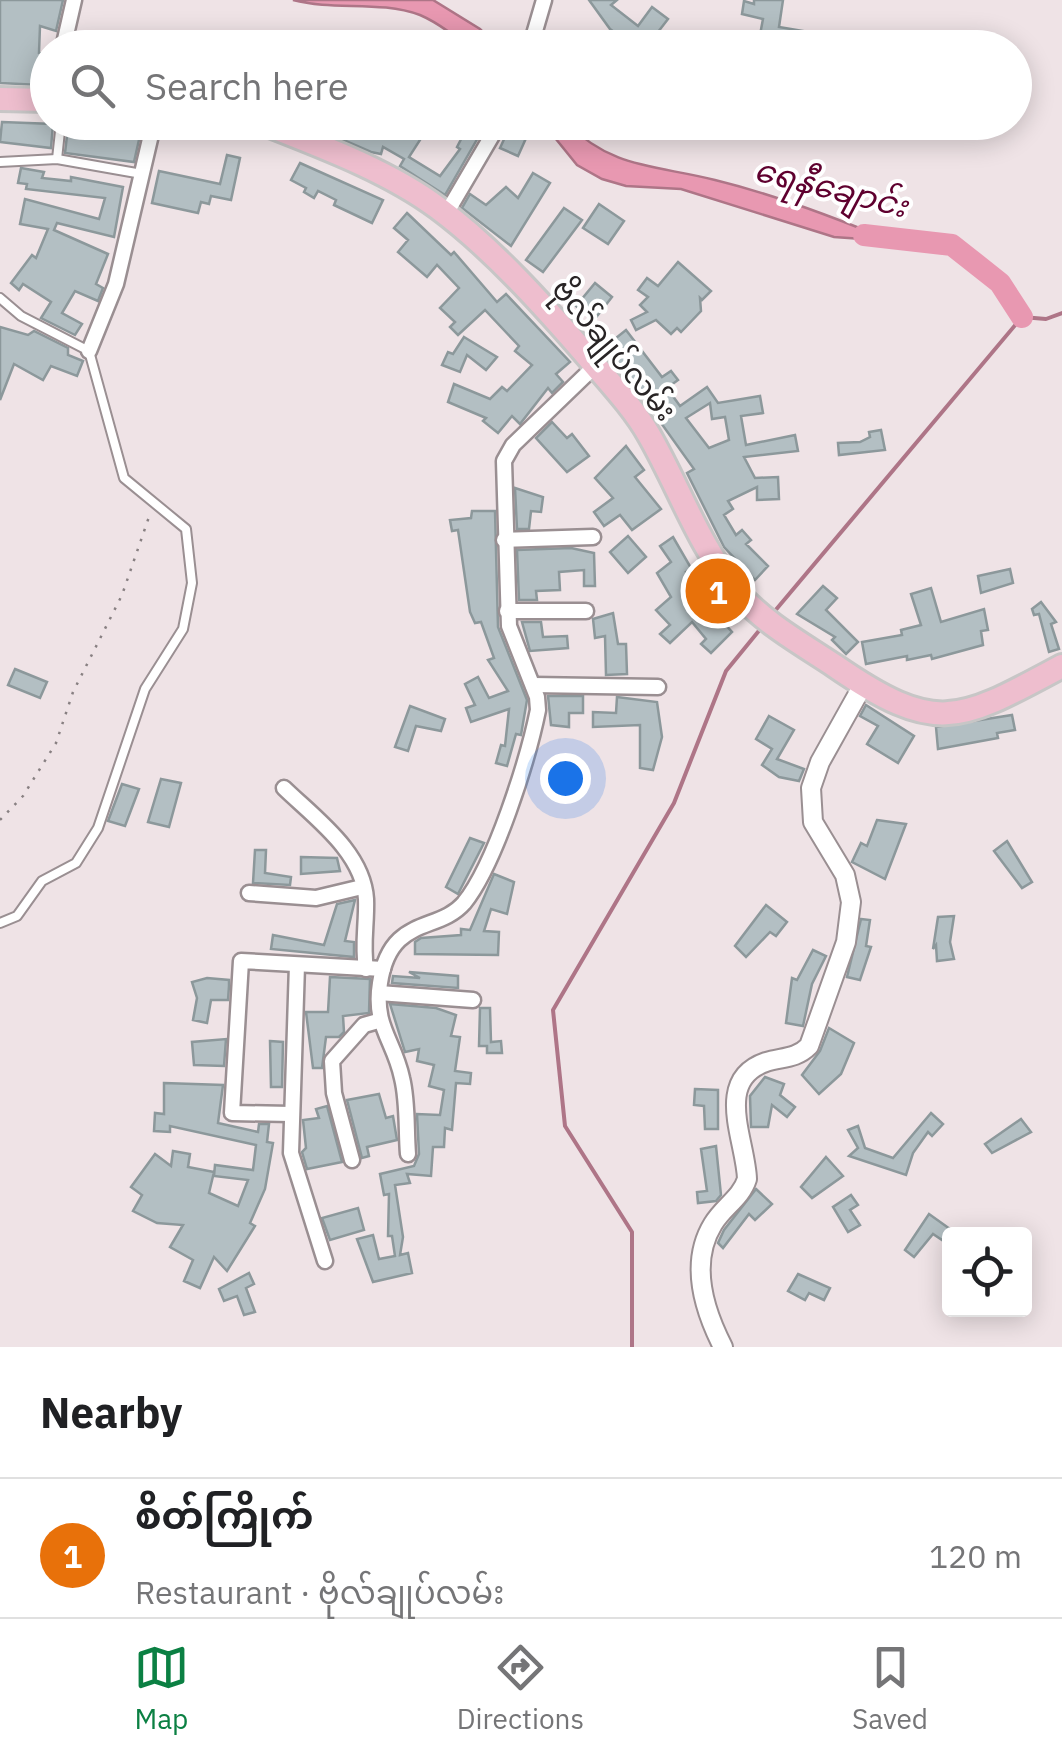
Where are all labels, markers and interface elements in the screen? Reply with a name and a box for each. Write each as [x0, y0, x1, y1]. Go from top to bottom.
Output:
search box [30, 30, 1032, 140]
icon: search [65, 58, 120, 113]
text: Search here [145, 61, 349, 110]
water label: ရေနီချောင်း [749, 148, 914, 233]
street label: ဗိုလ်‌ချုပ်‌လမ်း [539, 269, 687, 433]
pin: 1 [686, 554, 750, 628]
your location [540, 753, 591, 804]
map controls [942, 1227, 1032, 1317]
button: locate [942, 1227, 1032, 1317]
text: Nearby [40, 1385, 182, 1440]
text: စိတ်ကြိုက် [135, 1490, 314, 1539]
text: 1 [63, 1535, 82, 1577]
text: 120 m [929, 1535, 1022, 1577]
text: Restaurant · ဗိုလ်‌ချုပ်‌လမ်း [135, 1571, 504, 1613]
tab: Map [134, 1640, 189, 1737]
tab: Directions [457, 1640, 584, 1737]
tab: Saved [852, 1640, 928, 1737]

